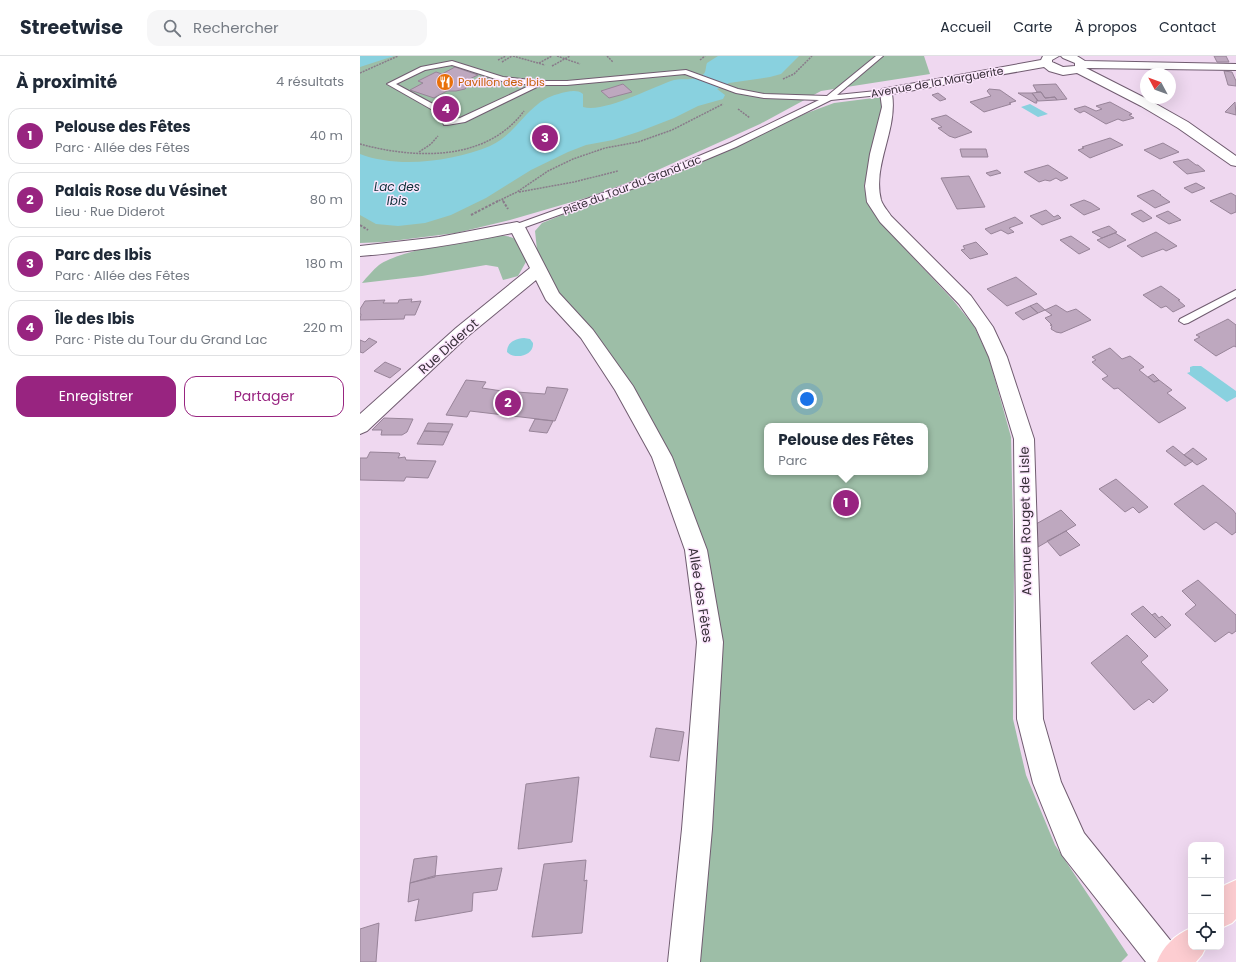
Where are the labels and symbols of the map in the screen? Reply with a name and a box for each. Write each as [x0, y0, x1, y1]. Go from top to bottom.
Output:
street label: Avenue de la Marguerite [869, 62, 1005, 102]
north arrow [1140, 68, 1176, 104]
restaurant icon: Pavillon des Ibis [435, 72, 455, 92]
place label: Pavillon des Ibis [458, 74, 545, 90]
pin: 4 [433, 94, 459, 124]
pin: 3 [532, 123, 558, 153]
street label: Piste du Tour du Grand Lac [561, 151, 704, 219]
water label: Lac des Ibis [374, 178, 420, 209]
street label: Rue Diderot [414, 314, 483, 378]
pin: 2 [495, 388, 521, 418]
your location [797, 389, 817, 409]
street label: Avenue Rouget de Lisle [1015, 446, 1036, 596]
pin: 1 [833, 488, 859, 518]
street label: Allée des Fêtes [684, 546, 717, 644]

